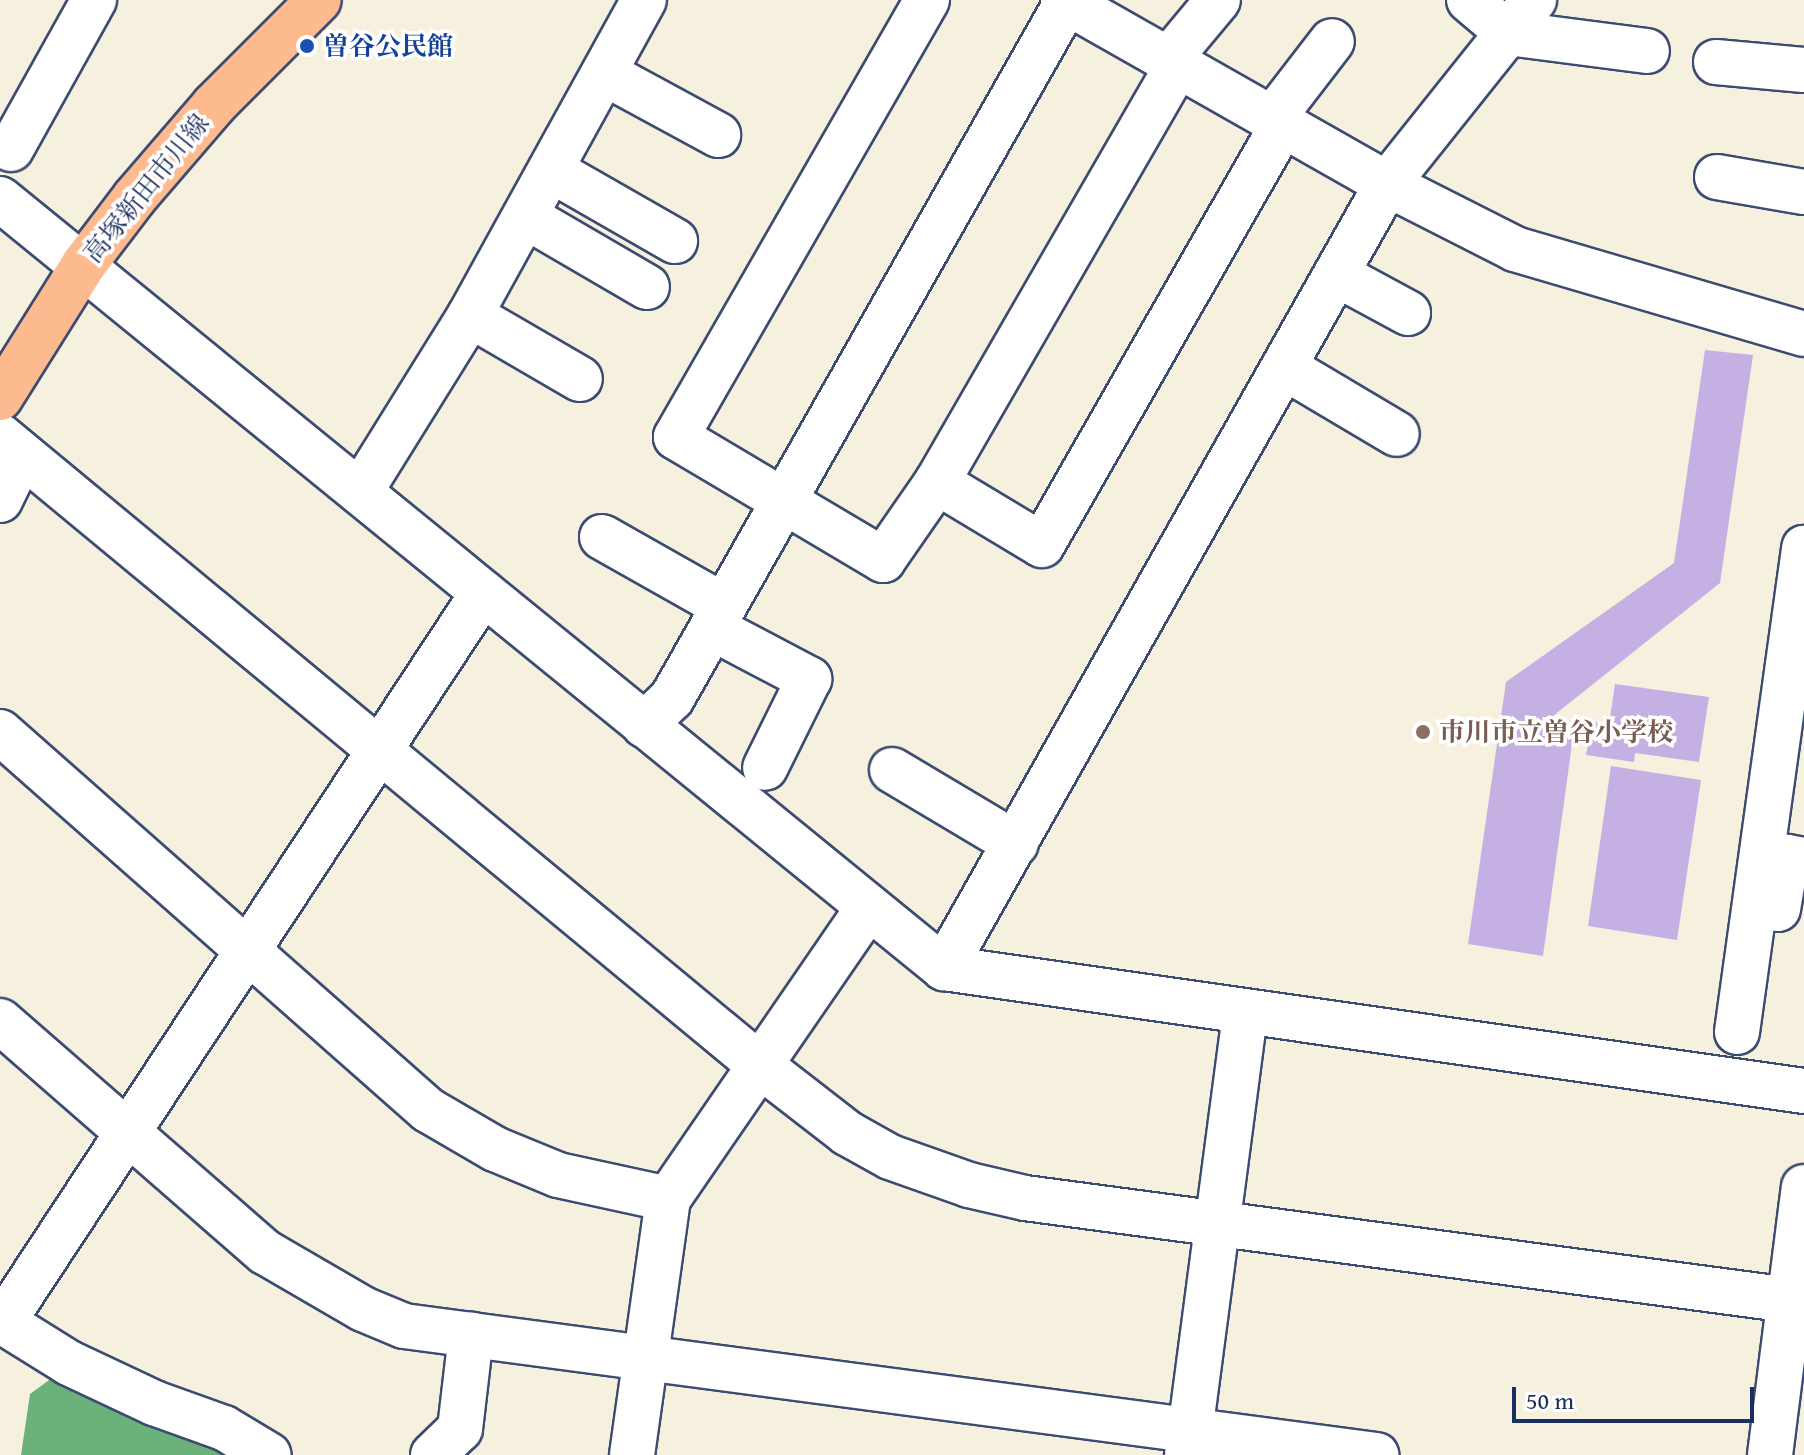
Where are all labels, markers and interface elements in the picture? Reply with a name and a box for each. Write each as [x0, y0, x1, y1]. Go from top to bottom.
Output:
place label: 曽谷公民館 [323, 30, 453, 62]
marker: 曽谷公民館 [298, 37, 316, 55]
street label: 高塚新田市川線 [77, 107, 215, 269]
place label: 市川市立曽谷小学校 [1439, 716, 1673, 748]
marker: 市川市立曽谷小学校 [1414, 723, 1432, 741]
scale bar [1516, 1371, 1758, 1421]
text: 50 m [1526, 1383, 1574, 1418]

